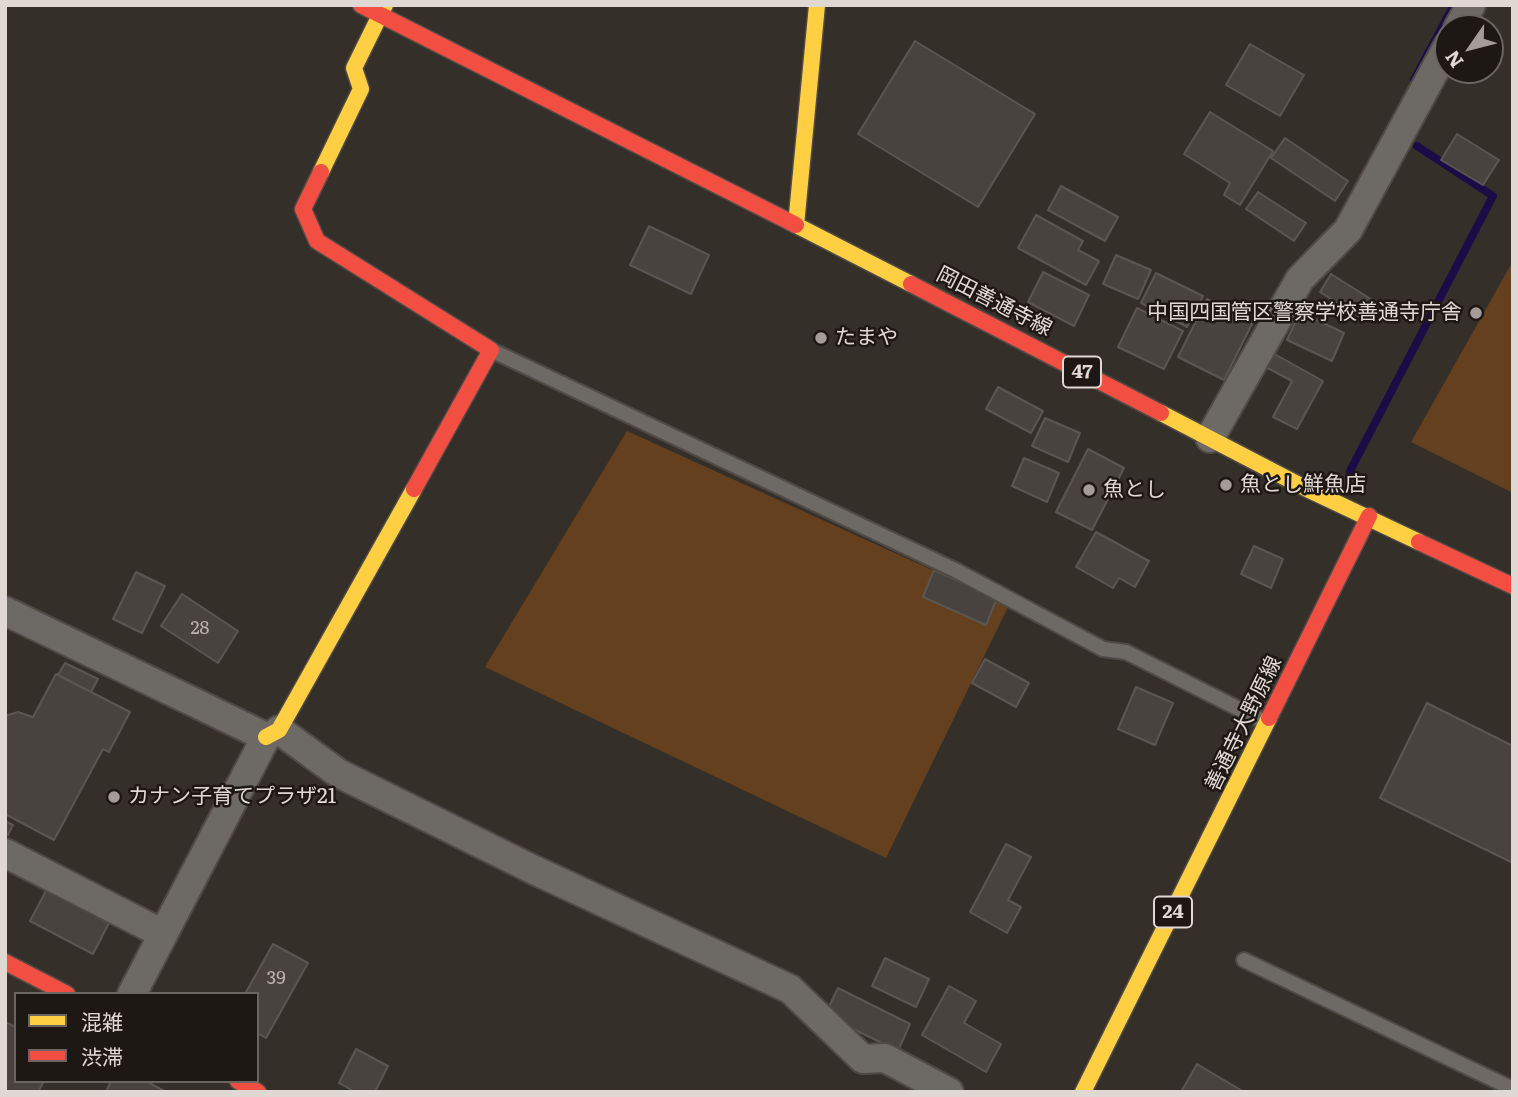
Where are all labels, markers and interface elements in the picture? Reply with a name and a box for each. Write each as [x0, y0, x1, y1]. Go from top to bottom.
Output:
north arrow [1434, 14, 1504, 84]
text: N [1437, 45, 1469, 74]
street label: 岡田善通寺線 [932, 262, 1056, 342]
place label: 中国四国管区警察学校善通寺庁舎 [1147, 300, 1462, 326]
marker: 中国四国管区警察学校善通寺庁舎 [1468, 305, 1484, 321]
place label: たまや [835, 325, 898, 351]
marker: たまや [813, 330, 829, 346]
road number: 47 [1063, 356, 1101, 388]
place label: 魚とし鮮魚店 [1240, 472, 1366, 498]
place label: 魚とし [1103, 477, 1166, 503]
marker: 魚とし鮮魚店 [1218, 477, 1234, 493]
marker: 魚とし [1081, 482, 1097, 498]
house number: 28 [190, 618, 210, 640]
street label: 善通寺大野原線 [1200, 652, 1288, 796]
place label: カナン子育てプラザ21 [128, 784, 336, 810]
marker: カナン子育てプラザ21 [106, 789, 122, 805]
road number: 24 [1154, 896, 1192, 928]
house number: 39 [266, 968, 286, 990]
legend [14, 992, 259, 1083]
text: 混雑 [81, 1005, 123, 1036]
text: 渋滞 [81, 1040, 123, 1071]

